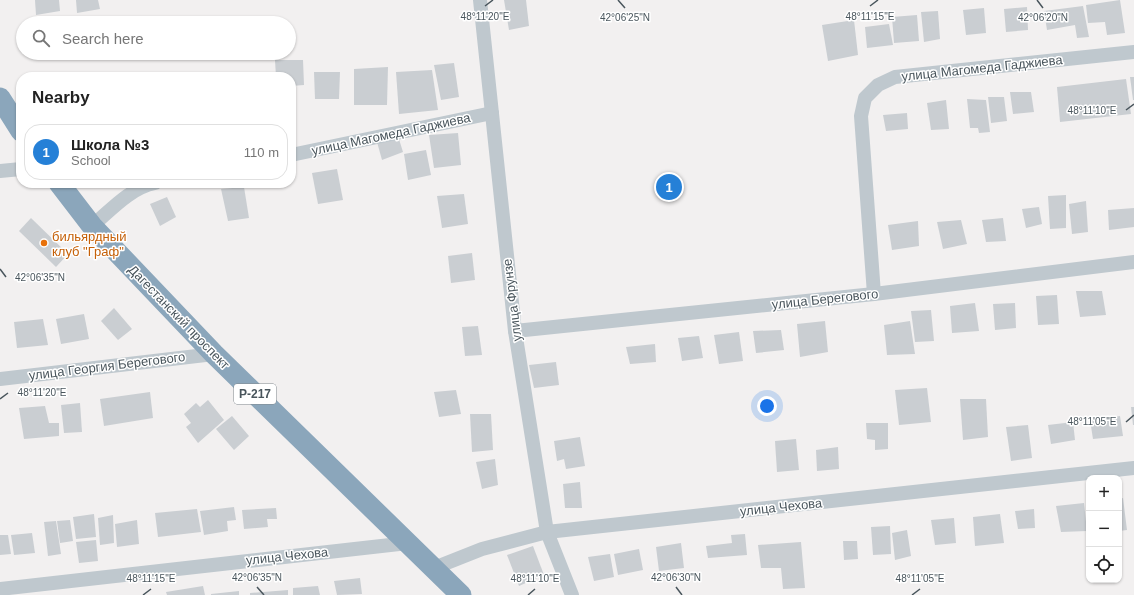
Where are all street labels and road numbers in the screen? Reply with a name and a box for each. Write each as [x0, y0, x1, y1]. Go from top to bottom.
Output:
street label: улица Магомеда Гаджиева [901, 52, 1064, 84]
street label: улица Магомеда Гаджиева [310, 110, 472, 158]
street label: улица Фрунзе [499, 258, 525, 342]
street label: Дагестанский проспект [125, 262, 233, 372]
street label: улица Берегового [771, 286, 879, 312]
street label: улица Георгия Берегового [28, 349, 186, 383]
road number: Р-217 [234, 384, 276, 404]
street label: улица Чехова [739, 495, 824, 519]
street label: улица Чехова [245, 544, 330, 568]

